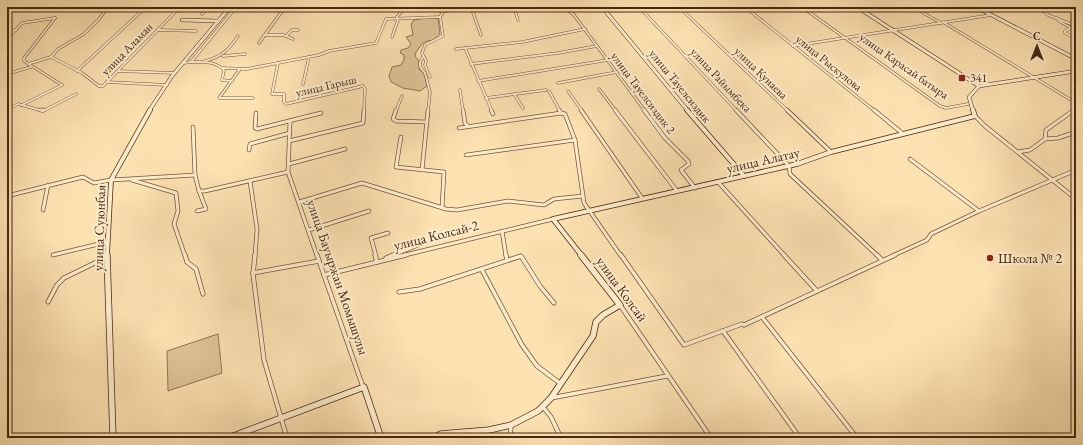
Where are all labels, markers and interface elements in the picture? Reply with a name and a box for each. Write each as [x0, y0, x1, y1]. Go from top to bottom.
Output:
street label: улица Аламан [98, 19, 156, 79]
north arrow [1017, 26, 1057, 66]
street label: улица Карасай батыра [856, 29, 952, 103]
text: С [1033, 29, 1041, 43]
street label: улица Рыскулова [792, 31, 866, 95]
street label: улица Кунаева [731, 43, 791, 103]
street label: улица Райымбека [687, 44, 755, 116]
street label: улица Тауелсиздик [645, 46, 715, 126]
street label: улица Тауелсиздик 2 [607, 49, 679, 137]
place label: 341 [970, 70, 988, 86]
street label: улица Гарыш [294, 71, 359, 101]
marker: 341 [957, 73, 967, 83]
street label: улица Алатау [725, 143, 802, 177]
street label: улица Суюнбая [88, 185, 110, 271]
street label: улица Бауыржан Момышулы [303, 197, 373, 358]
street label: улица Колсай-2 [392, 216, 481, 254]
place label: Школа № 2 [998, 249, 1063, 267]
street label: улица Колсай [592, 253, 652, 326]
marker: Школа № 2 [985, 253, 995, 263]

